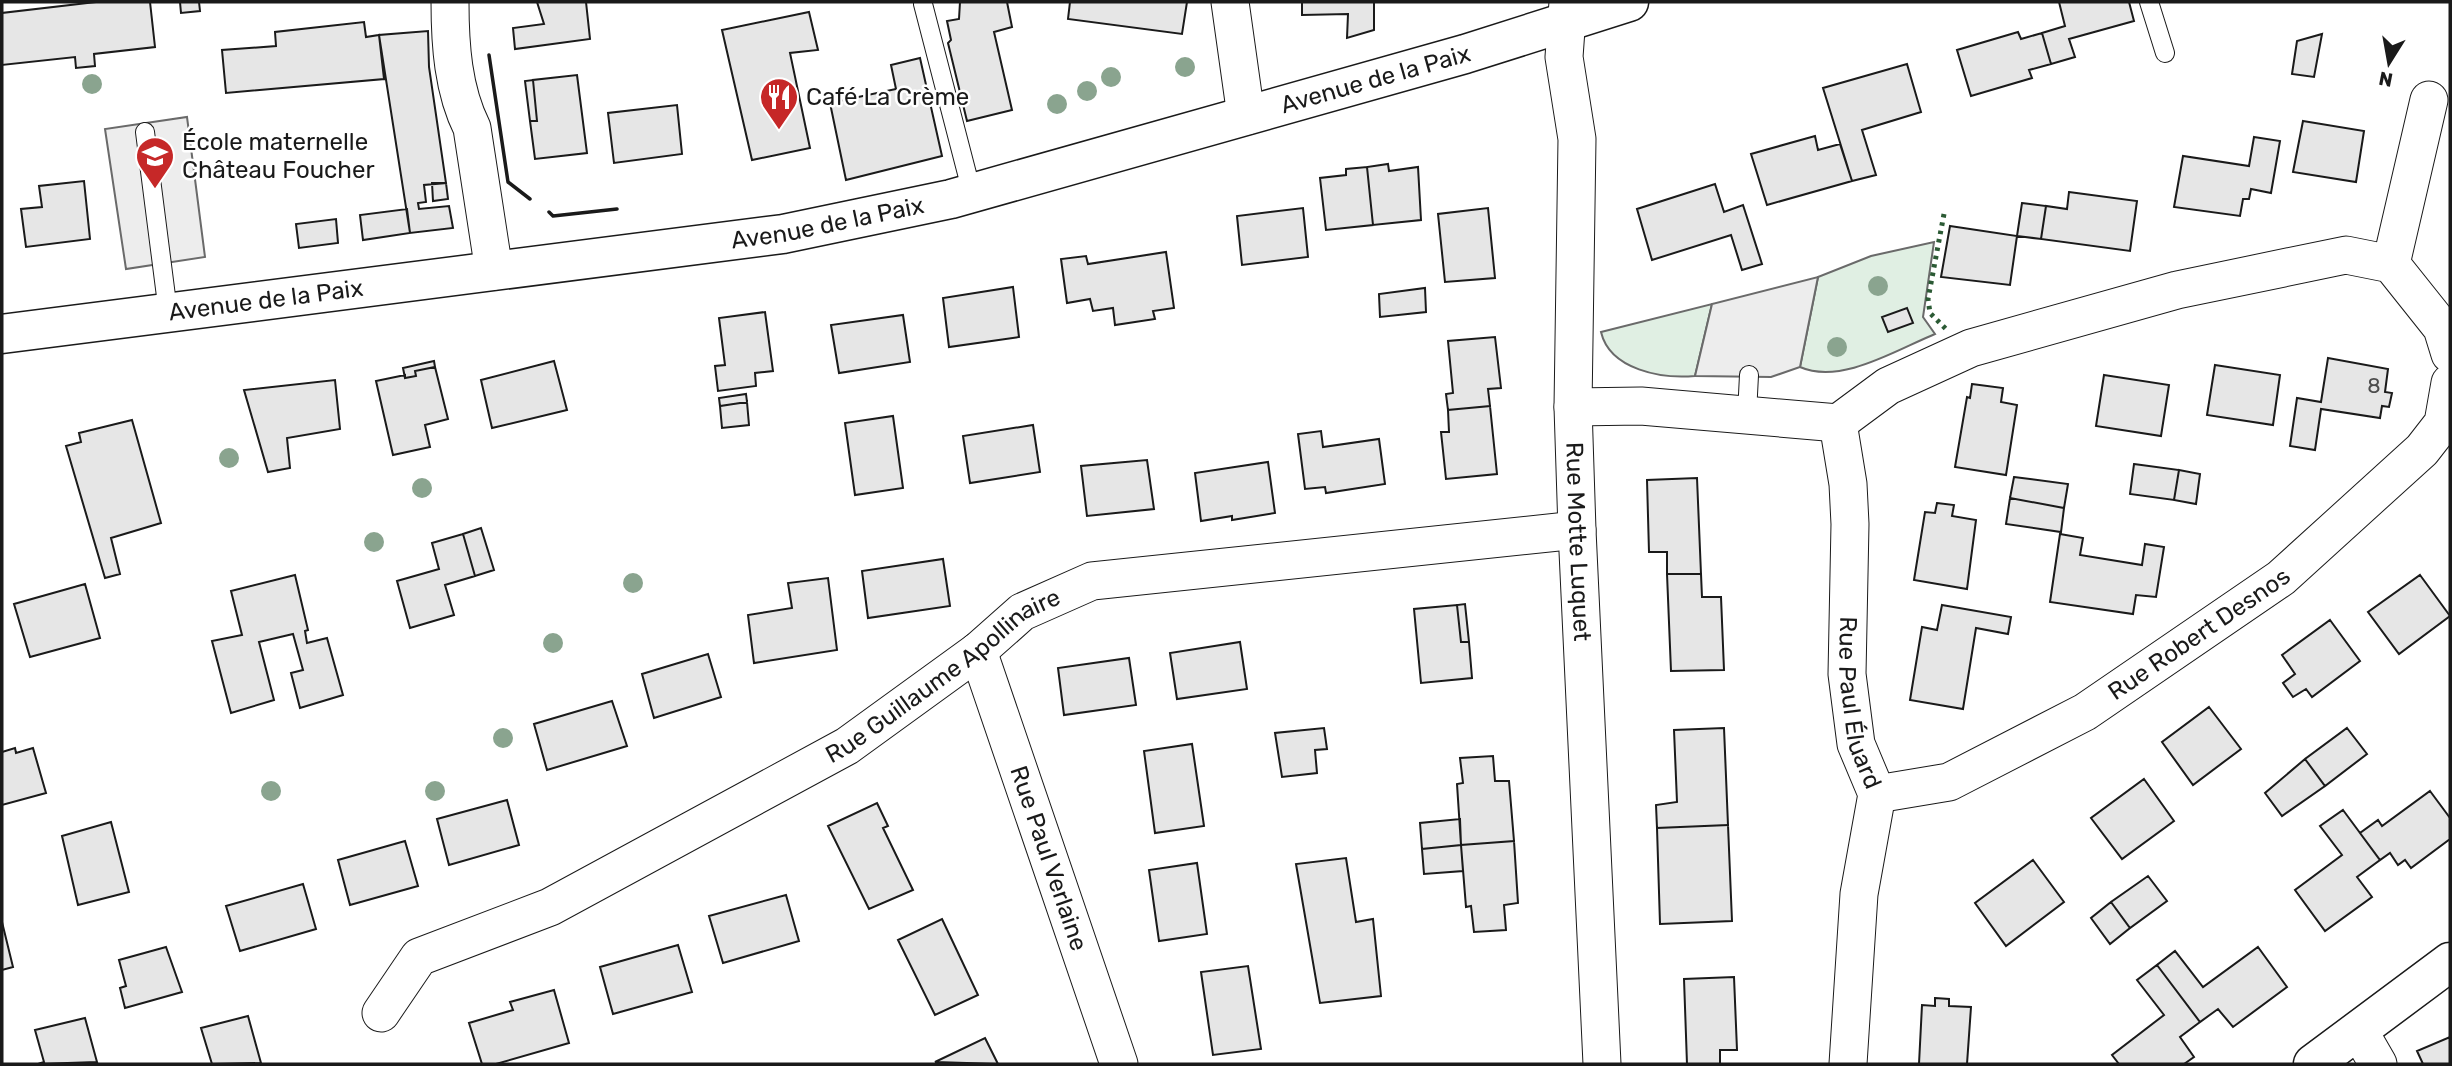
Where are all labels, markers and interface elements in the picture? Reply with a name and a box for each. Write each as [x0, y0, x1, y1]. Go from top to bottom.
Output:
north arrow [2354, 28, 2424, 98]
street label: Avenue de la Paix [1277, 39, 1474, 119]
text: N [2377, 67, 2395, 92]
restaurant icon: Café La Crème [758, 76, 800, 131]
place label: Café La Crème [806, 83, 969, 111]
place label: École maternelle Château Foucher [182, 128, 375, 184]
school or university icon: École maternelle Château Foucher [134, 135, 176, 190]
street label: Avenue de la Paix [729, 191, 926, 255]
street label: Avenue de la Paix [167, 274, 365, 327]
house number: 8 [2367, 373, 2381, 398]
street label: Rue Motte Luquet [1560, 442, 1596, 642]
street label: Rue Robert Desnos [2103, 563, 2296, 706]
street label: Rue Guillaume Apollinaire [821, 583, 1064, 769]
street label: Rue Paul Éluard [1833, 616, 1887, 793]
street label: Rue Paul Verlaine [1004, 762, 1093, 954]

